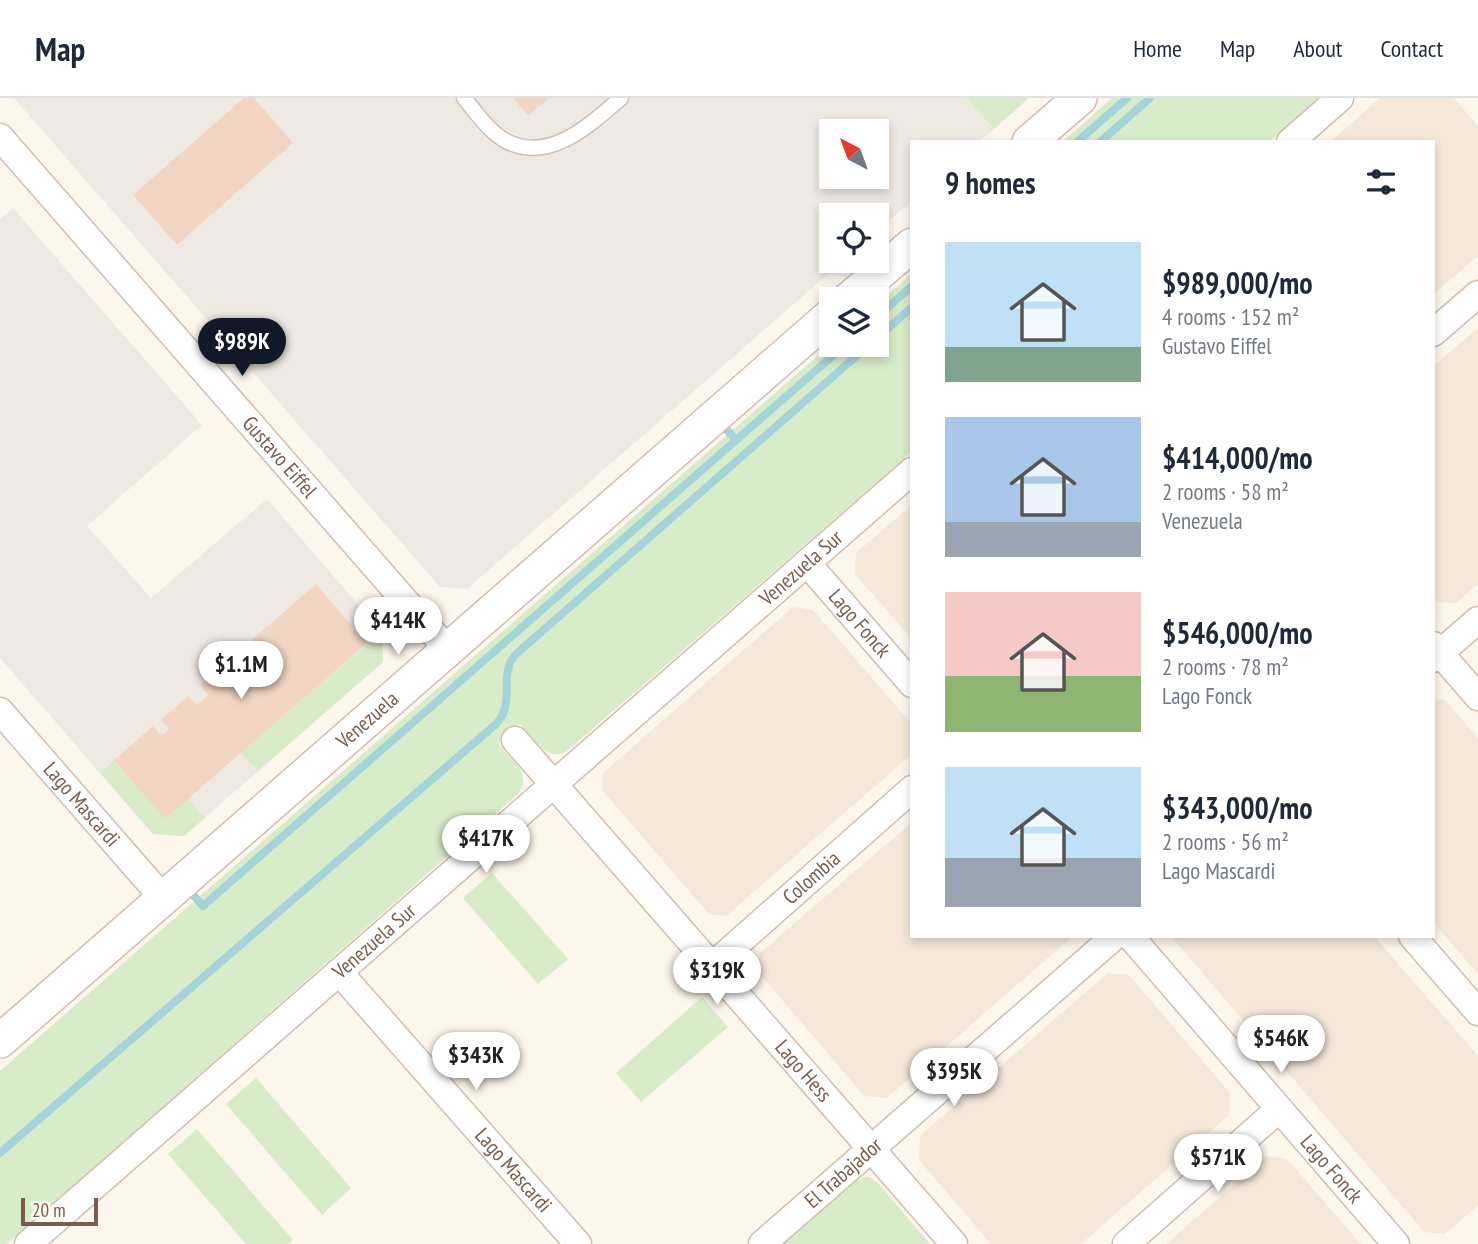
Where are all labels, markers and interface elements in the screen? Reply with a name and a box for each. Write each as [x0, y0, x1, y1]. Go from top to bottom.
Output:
text: Map [35, 27, 85, 70]
text: Home [1133, 33, 1182, 64]
text: Map [1220, 33, 1255, 64]
text: About [1293, 33, 1342, 64]
text: Contact [1380, 33, 1443, 64]
north arrow [819, 119, 889, 189]
map controls [819, 119, 889, 357]
text: 9 homes [945, 163, 1036, 202]
icon: filters [1362, 163, 1400, 201]
button: locate [819, 203, 889, 273]
text: $989,000/mo [1162, 263, 1313, 302]
icon: home [1001, 270, 1085, 354]
button: layers [819, 287, 889, 357]
text: 4 rooms · 152 m² [1162, 302, 1299, 331]
pin: $989K [193, 318, 291, 378]
text: $989K [214, 326, 270, 355]
text: Gustavo Eiffel [1162, 331, 1272, 360]
street label: Gustavo Eiffel [237, 410, 323, 503]
text: $414,000/mo [1162, 438, 1313, 477]
icon: home [1001, 445, 1085, 529]
text: 2 rooms · 58 m² [1162, 477, 1289, 506]
text: Venezuela [1162, 506, 1243, 535]
street label: Venezuela Sur [753, 524, 848, 612]
street label: Lago Fonck [823, 583, 897, 663]
pin: $414K [349, 598, 447, 657]
text: $414K [370, 605, 426, 634]
text: $546,000/mo [1162, 613, 1313, 652]
icon: home [1001, 620, 1085, 704]
pin: $1.1M [192, 642, 290, 701]
text: $1.1M [214, 649, 268, 678]
text: 2 rooms · 78 m² [1162, 652, 1289, 681]
text: Lago Fonck [1162, 681, 1252, 710]
street label: Venezuela [330, 685, 404, 755]
street label: Lago Mascardi [38, 756, 126, 852]
text: $343,000/mo [1162, 788, 1313, 827]
icon: home [1001, 795, 1085, 879]
pin: $417K [437, 816, 535, 875]
text: $417K [458, 823, 514, 852]
text: 2 rooms · 56 m² [1162, 827, 1289, 856]
street label: Colombia [777, 845, 846, 910]
text: Lago Mascardi [1162, 856, 1275, 885]
street label: Venezuela Sur [326, 897, 421, 985]
pin: $319K [668, 948, 766, 1007]
text: $319K [689, 955, 745, 984]
pin: $546K [1232, 1016, 1330, 1075]
text: $546K [1253, 1023, 1309, 1052]
pin: $343K [427, 1032, 525, 1092]
street label: Lago Hess [769, 1034, 838, 1107]
text: $343K [448, 1040, 504, 1069]
pin: $395K [905, 1048, 1003, 1108]
text: $395K [926, 1056, 982, 1085]
street label: Lago Mascardi [469, 1122, 558, 1218]
street label: Lago Fonck [1295, 1129, 1369, 1209]
street label: El Trabajador [799, 1131, 888, 1214]
pin: $571K [1169, 1134, 1267, 1194]
text: $571K [1190, 1142, 1246, 1171]
scale bar [21, 1195, 98, 1227]
text: 20 m [32, 1198, 66, 1222]

